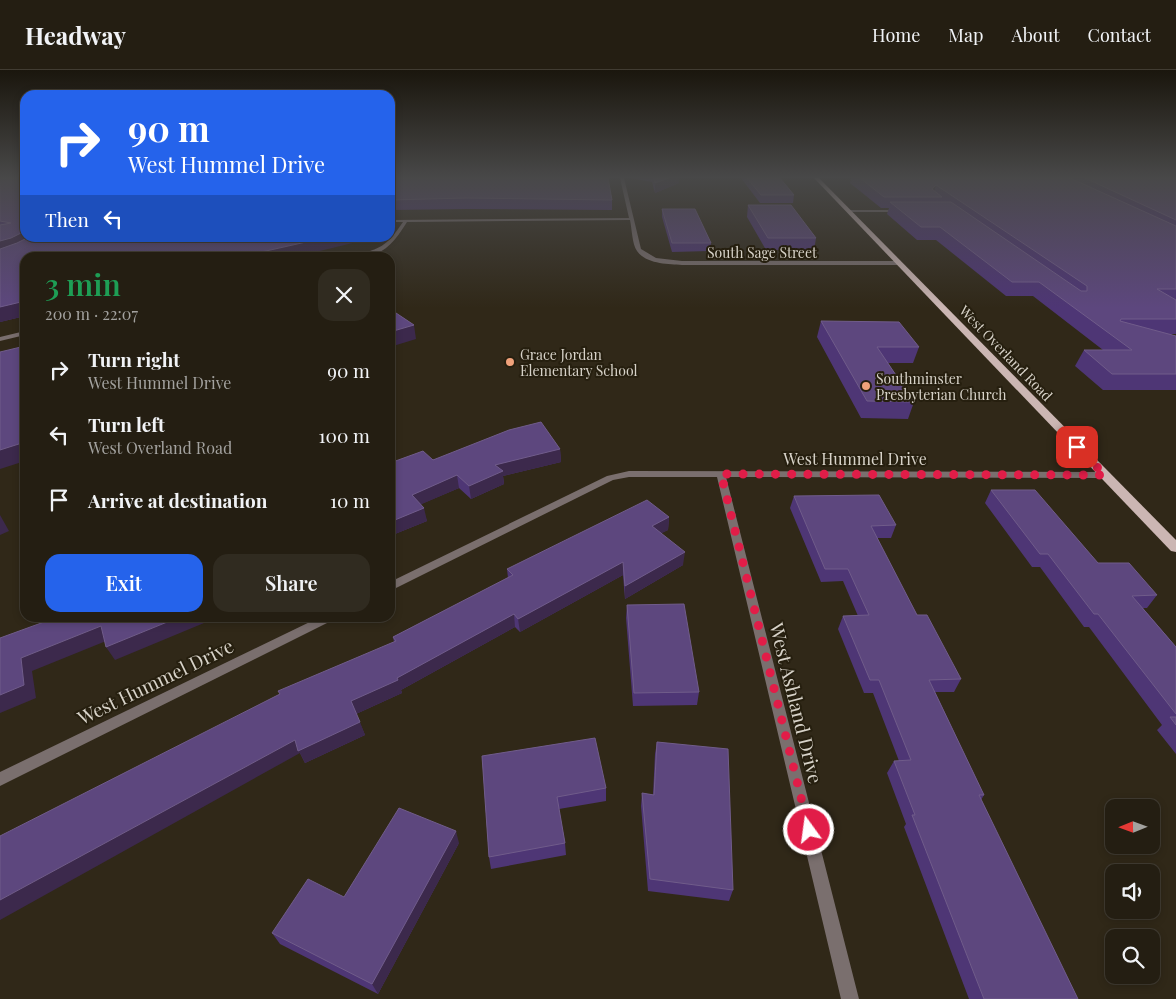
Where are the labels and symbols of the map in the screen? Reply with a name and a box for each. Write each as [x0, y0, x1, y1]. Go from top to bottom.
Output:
street label: South Sage Street [707, 243, 818, 262]
street label: West Overland Road [955, 300, 1057, 405]
place label: Grace Jordan Elementary School [520, 345, 638, 380]
marker: Grace Jordan Elementary School [504, 356, 516, 368]
place label: Southminster Presbyterian Church [876, 369, 1007, 404]
marker: Southminster Presbyterian Church [860, 380, 872, 392]
pin [1056, 426, 1098, 468]
street label: West Hummel Drive [782, 448, 927, 469]
street label: West Ashland Drive [764, 619, 830, 786]
street label: West Hummel Drive [72, 632, 237, 730]
north arrow [1105, 799, 1160, 854]
position arrow [782, 803, 834, 855]

